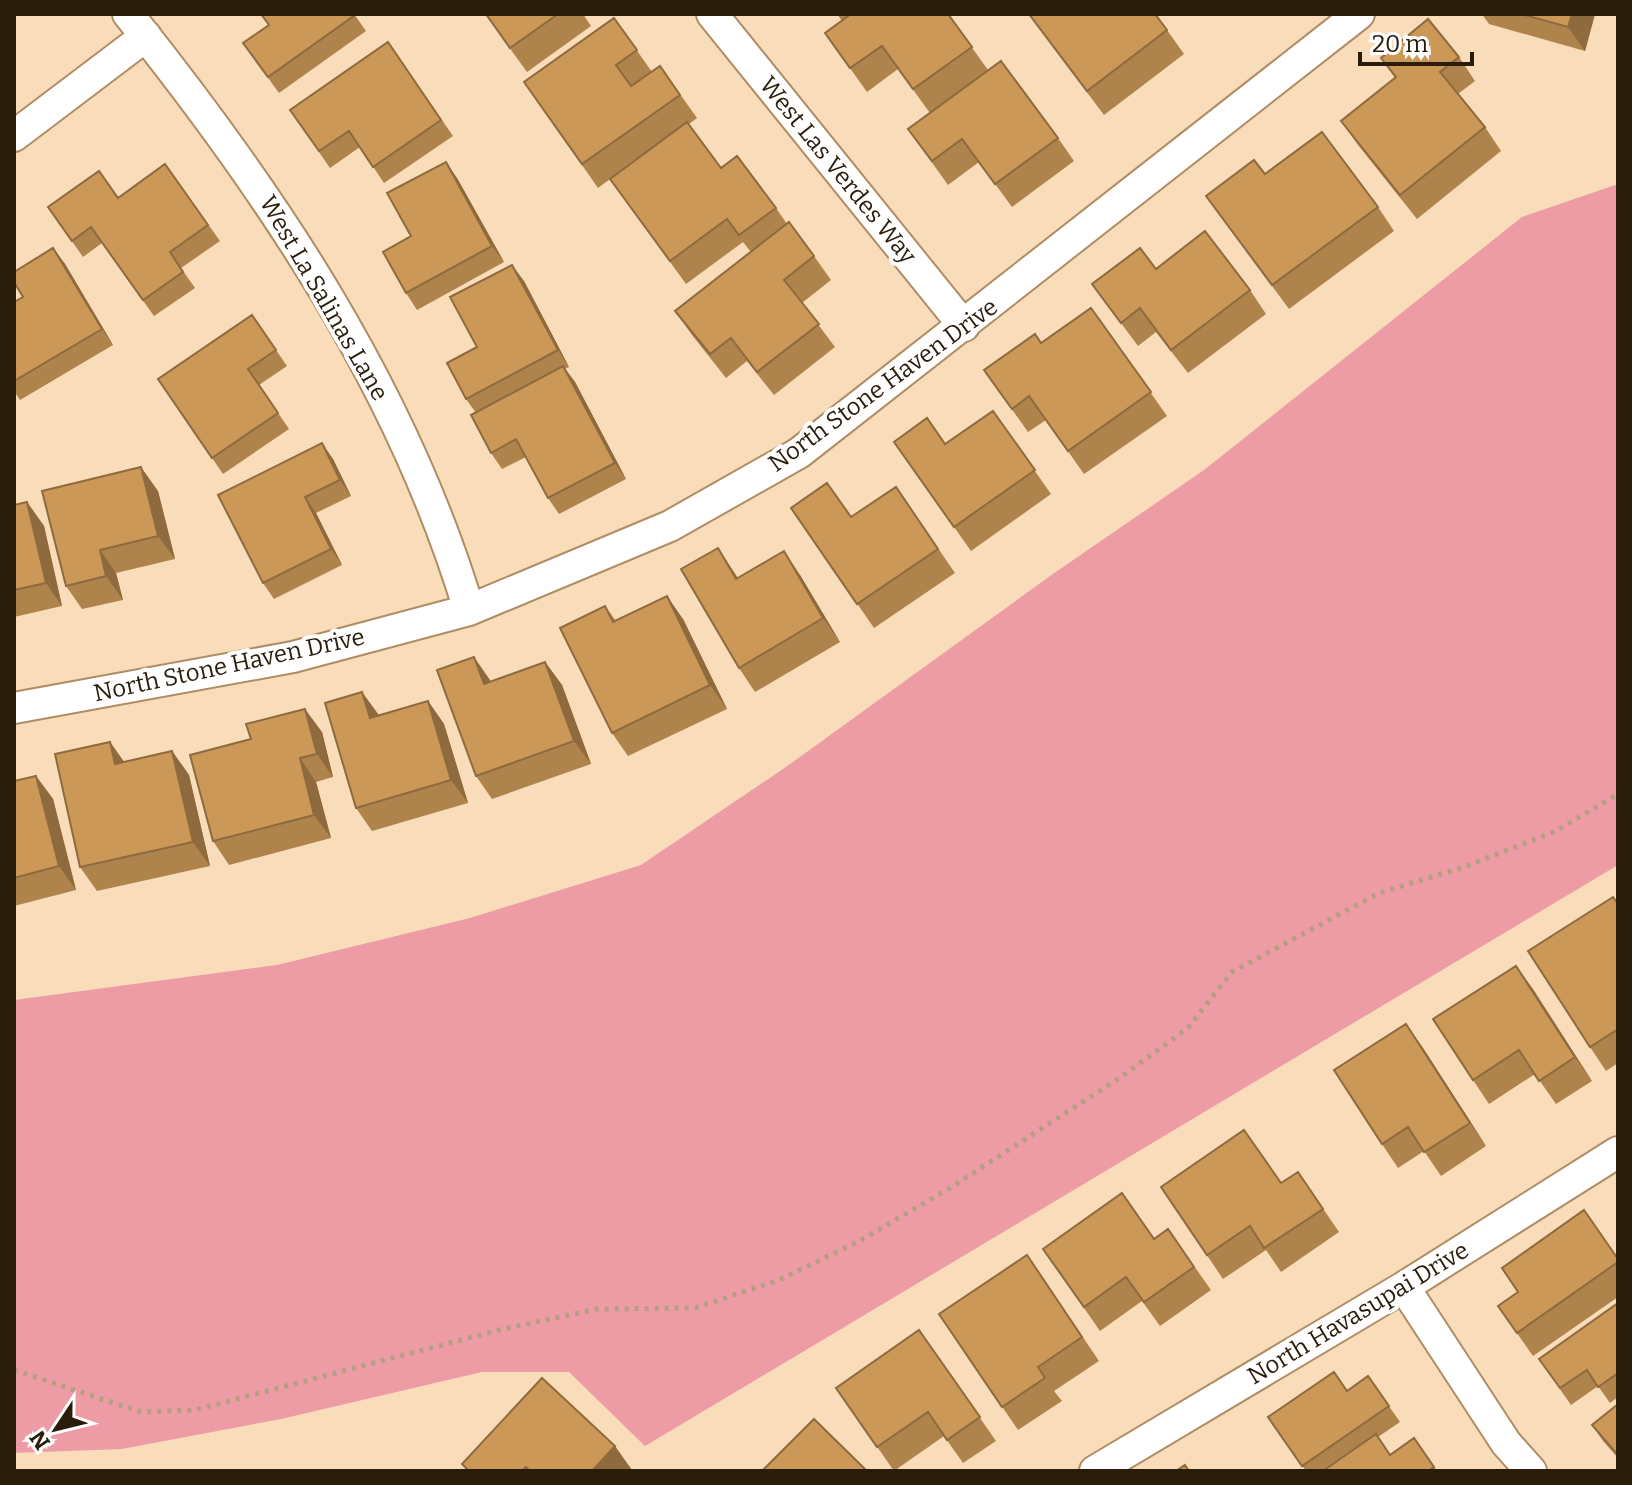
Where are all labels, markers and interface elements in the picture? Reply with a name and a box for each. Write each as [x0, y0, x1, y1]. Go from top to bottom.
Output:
scale bar [1360, 16, 1472, 66]
text: 20 m [1372, 30, 1428, 58]
street label: West Las Verdes Way [754, 71, 922, 269]
street label: West La Salinas Lane [254, 191, 394, 405]
street label: North Stone Haven Drive [763, 292, 1003, 478]
street label: North Stone Haven Drive [91, 623, 367, 707]
street label: North Havasupai Drive [1243, 1236, 1473, 1390]
north arrow [16, 1389, 96, 1469]
text: N [24, 1425, 56, 1455]

